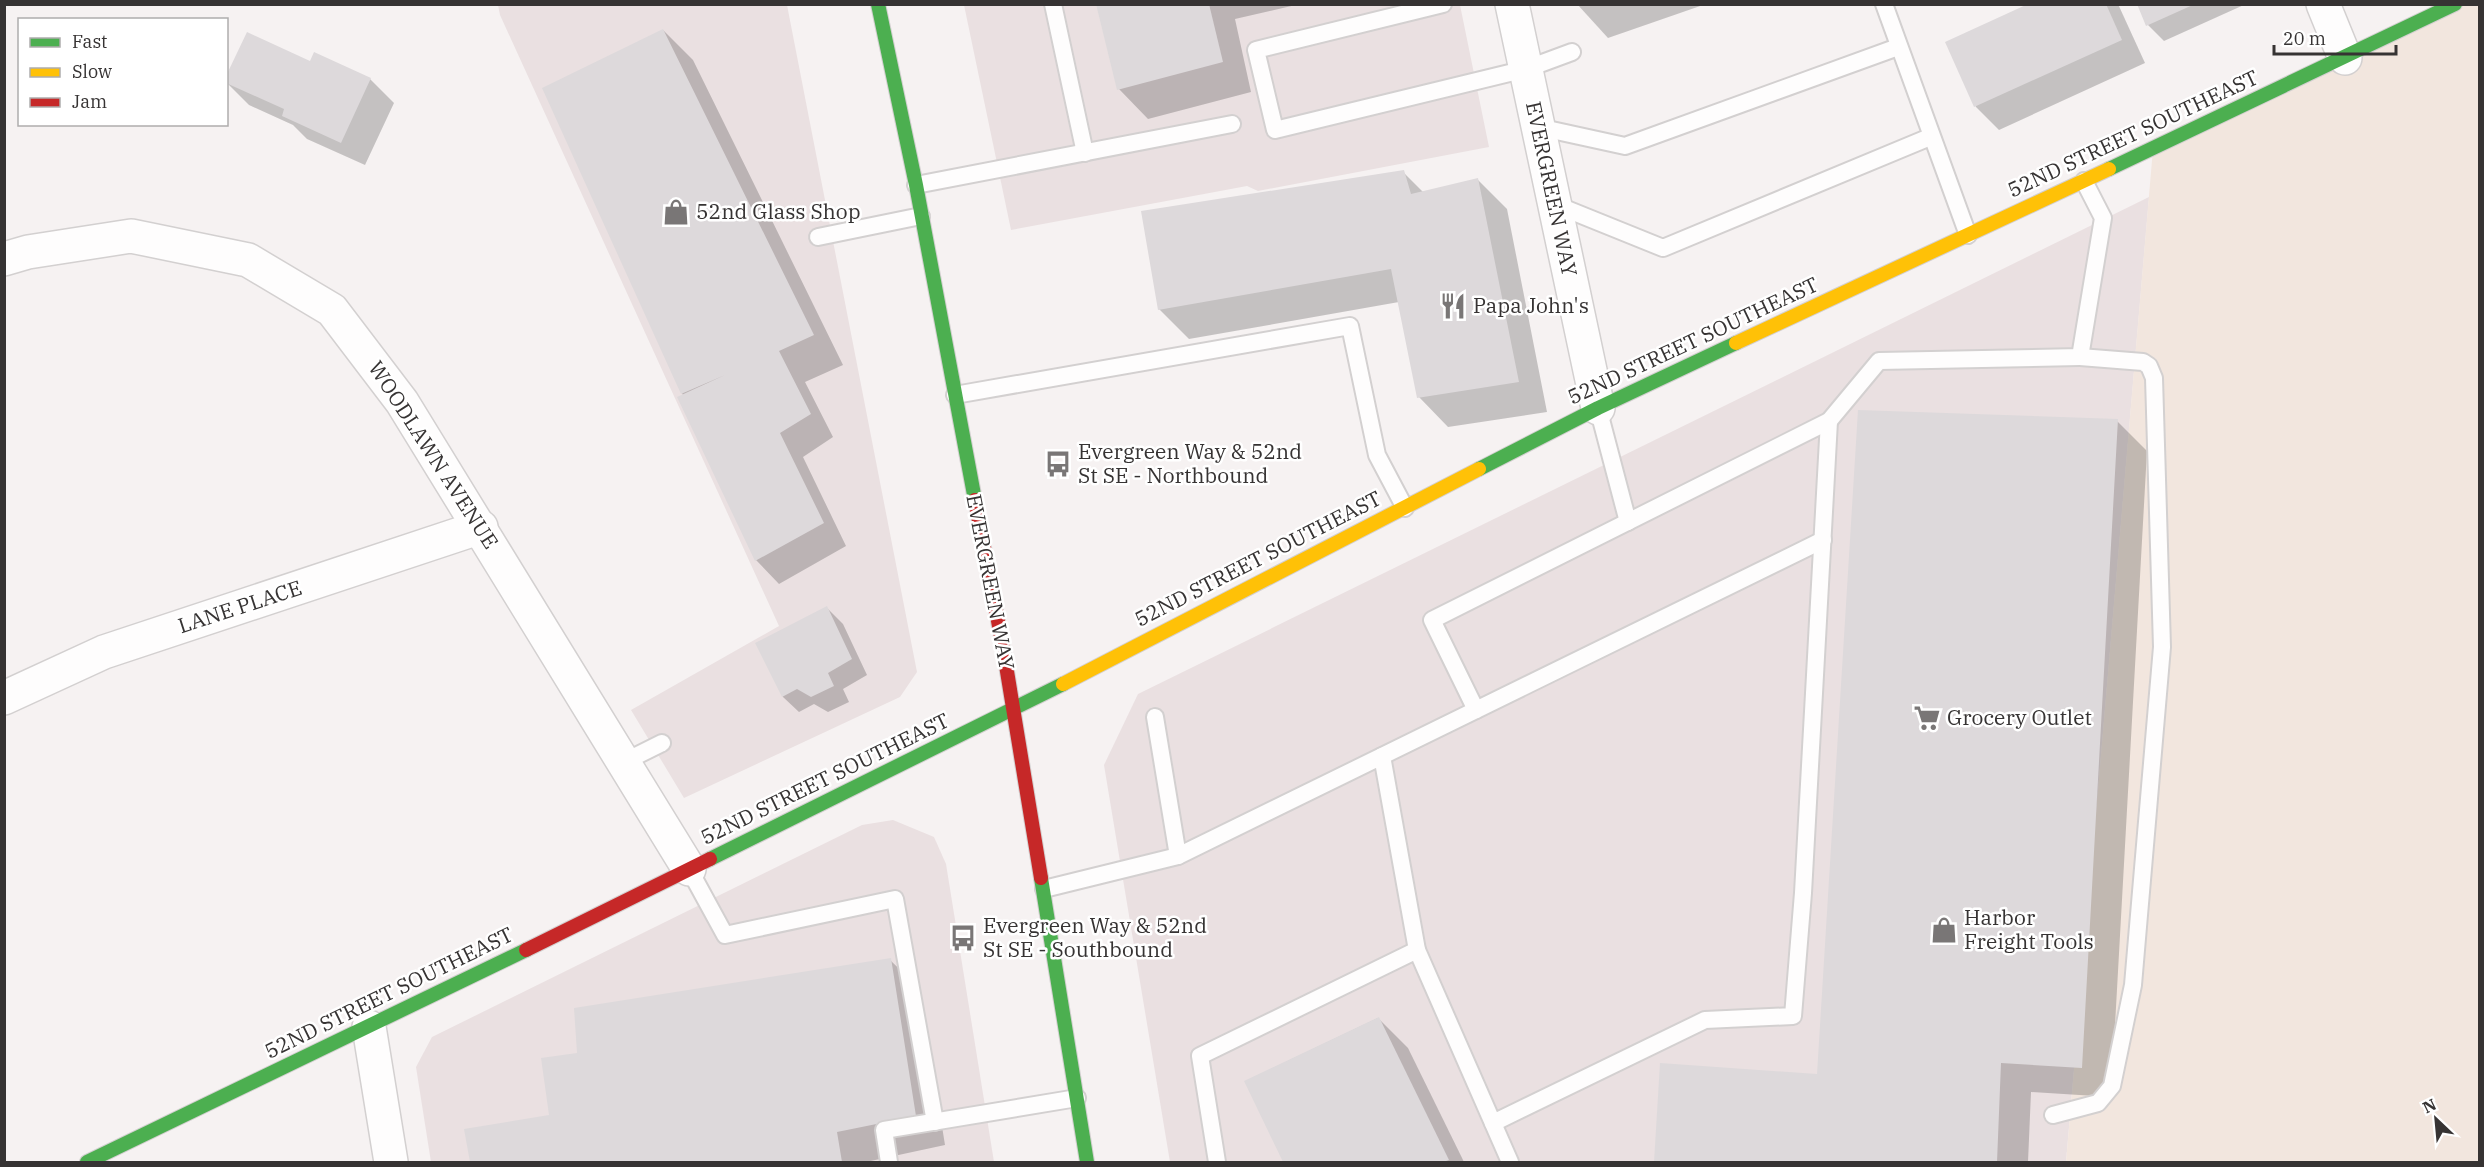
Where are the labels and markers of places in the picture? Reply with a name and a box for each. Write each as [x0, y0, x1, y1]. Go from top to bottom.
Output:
shop icon: 52nd Glass Shop [661, 197, 691, 227]
place label: 52nd Glass Shop [696, 197, 861, 225]
restaurant icon: Papa John's [1438, 291, 1468, 321]
place label: Papa John's [1473, 291, 1589, 319]
place label: Evergreen Way & 52nd St SE - Northbound [1078, 437, 1302, 489]
bus stop icon: Evergreen Way & 52nd St SE - Northbound [1043, 449, 1073, 479]
supermarket icon: Grocery Outlet [1912, 703, 1942, 733]
place label: Grocery Outlet [1947, 703, 2092, 731]
place label: Harbor Freight Tools [1964, 903, 2094, 955]
place label: Evergreen Way & 52nd St SE - Southbound [983, 911, 1207, 963]
shop icon: Harbor Freight Tools [1929, 915, 1959, 945]
bus stop icon: Evergreen Way & 52nd St SE - Southbound [948, 923, 978, 953]

